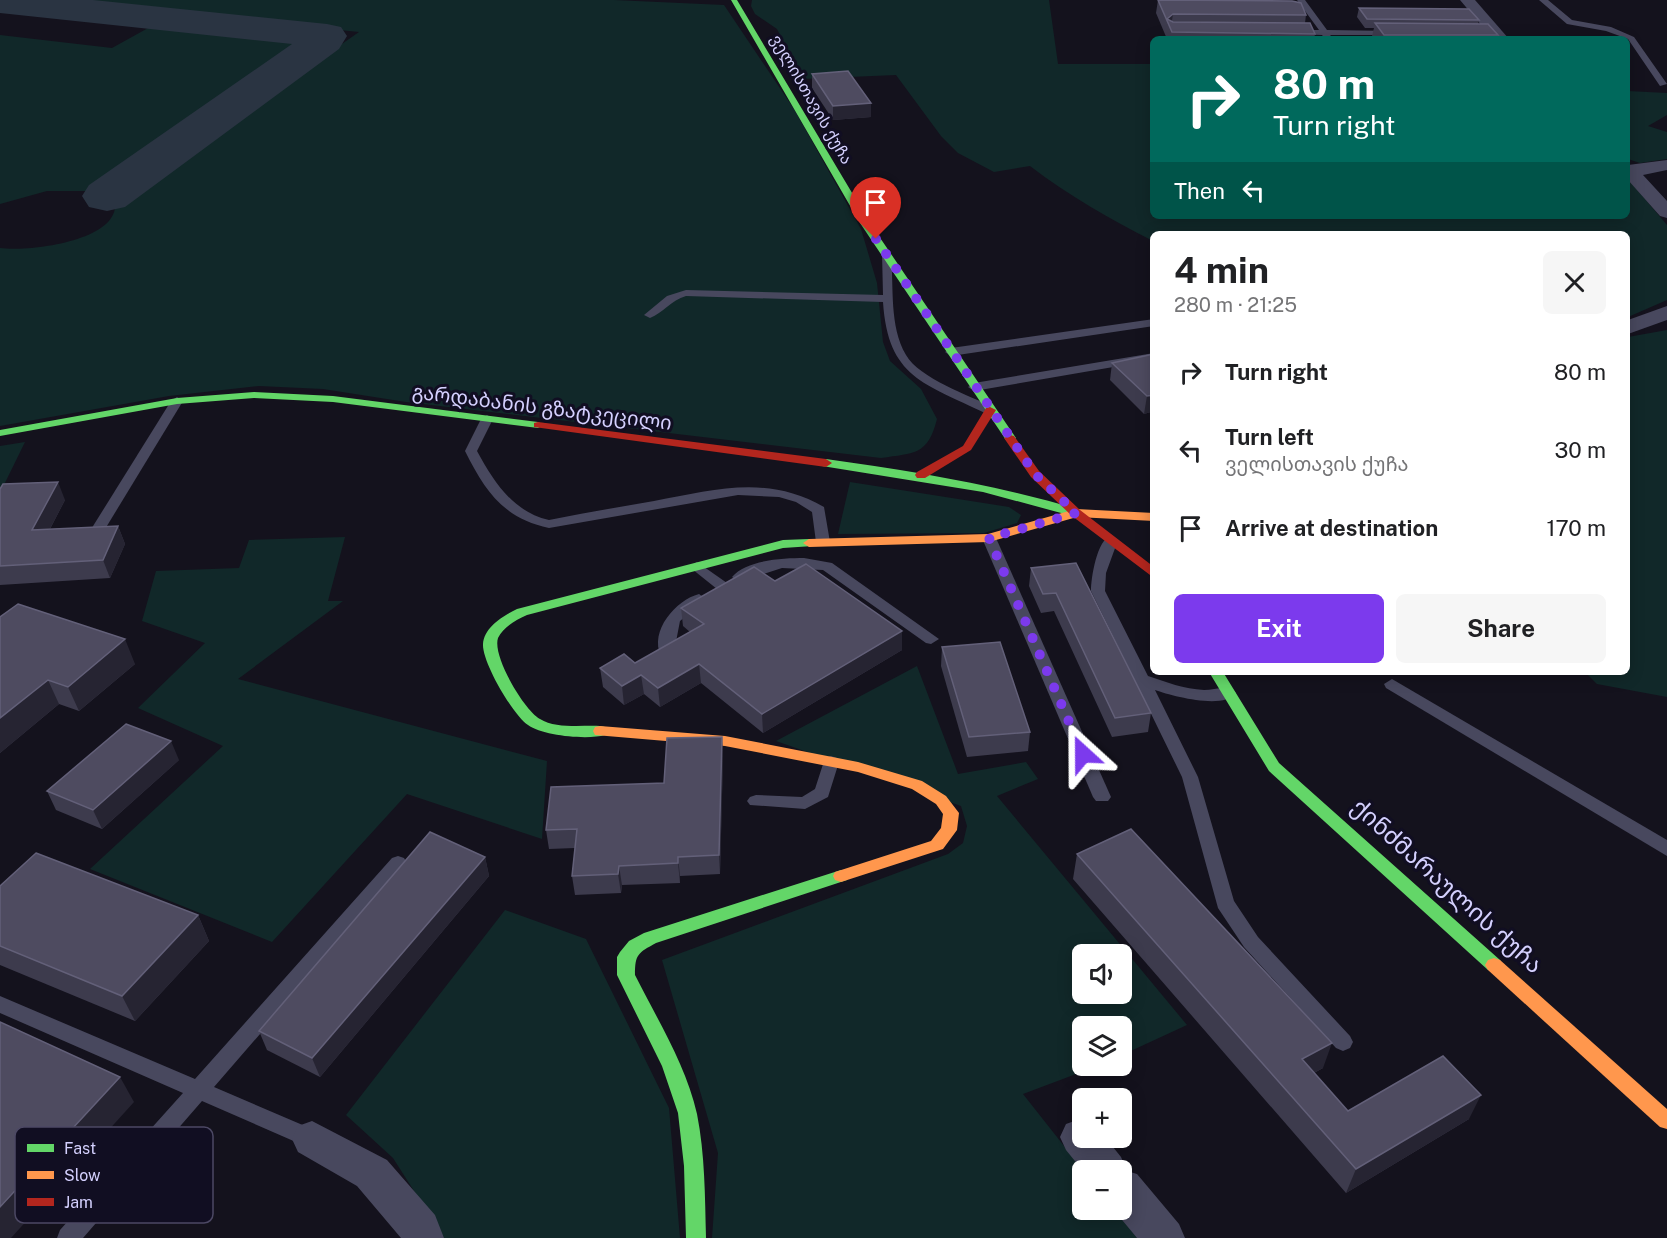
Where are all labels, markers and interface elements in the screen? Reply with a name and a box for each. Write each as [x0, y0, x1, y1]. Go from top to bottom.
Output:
street label: ველისთავის ქუჩა [766, 31, 857, 168]
text: 80 m [1273, 59, 1375, 108]
icon: right [1174, 60, 1252, 138]
text: Turn right [1273, 109, 1396, 141]
icon: left [1237, 174, 1270, 207]
pin [850, 177, 901, 239]
text: Then [1174, 178, 1225, 204]
icon: arrive [859, 186, 892, 219]
text: 4 min [1174, 249, 1269, 291]
button: close [1543, 251, 1606, 314]
text: 280 m · 21:25 [1174, 293, 1297, 317]
icon: right [1174, 356, 1207, 389]
text: Turn right [1225, 359, 1328, 385]
text: 80 m [1554, 359, 1606, 385]
street label: გარდაბანის გზატკეცილი [411, 379, 673, 436]
text: Turn left [1225, 424, 1314, 450]
icon: left [1174, 434, 1207, 467]
text: 30 m [1554, 437, 1606, 463]
text: ველისთავის ქუჩა [1225, 452, 1409, 476]
icon: arrive [1174, 512, 1207, 545]
text: Arrive at destination [1225, 515, 1438, 541]
text: 170 m [1546, 515, 1606, 541]
button: Exit [1174, 594, 1384, 663]
button: Share [1396, 594, 1606, 663]
position arrow [1051, 722, 1115, 786]
street label: ქინძმარაულის ქუჩა [1346, 792, 1549, 979]
map controls [1072, 944, 1132, 1220]
button: sound [1072, 944, 1132, 1004]
button: layers [1072, 1016, 1132, 1076]
button: + [1072, 1088, 1132, 1148]
legend [15, 1127, 213, 1223]
text: Fast [64, 1139, 96, 1158]
button: − [1072, 1160, 1132, 1220]
text: Slow [64, 1166, 101, 1185]
text: Jam [64, 1193, 93, 1212]

